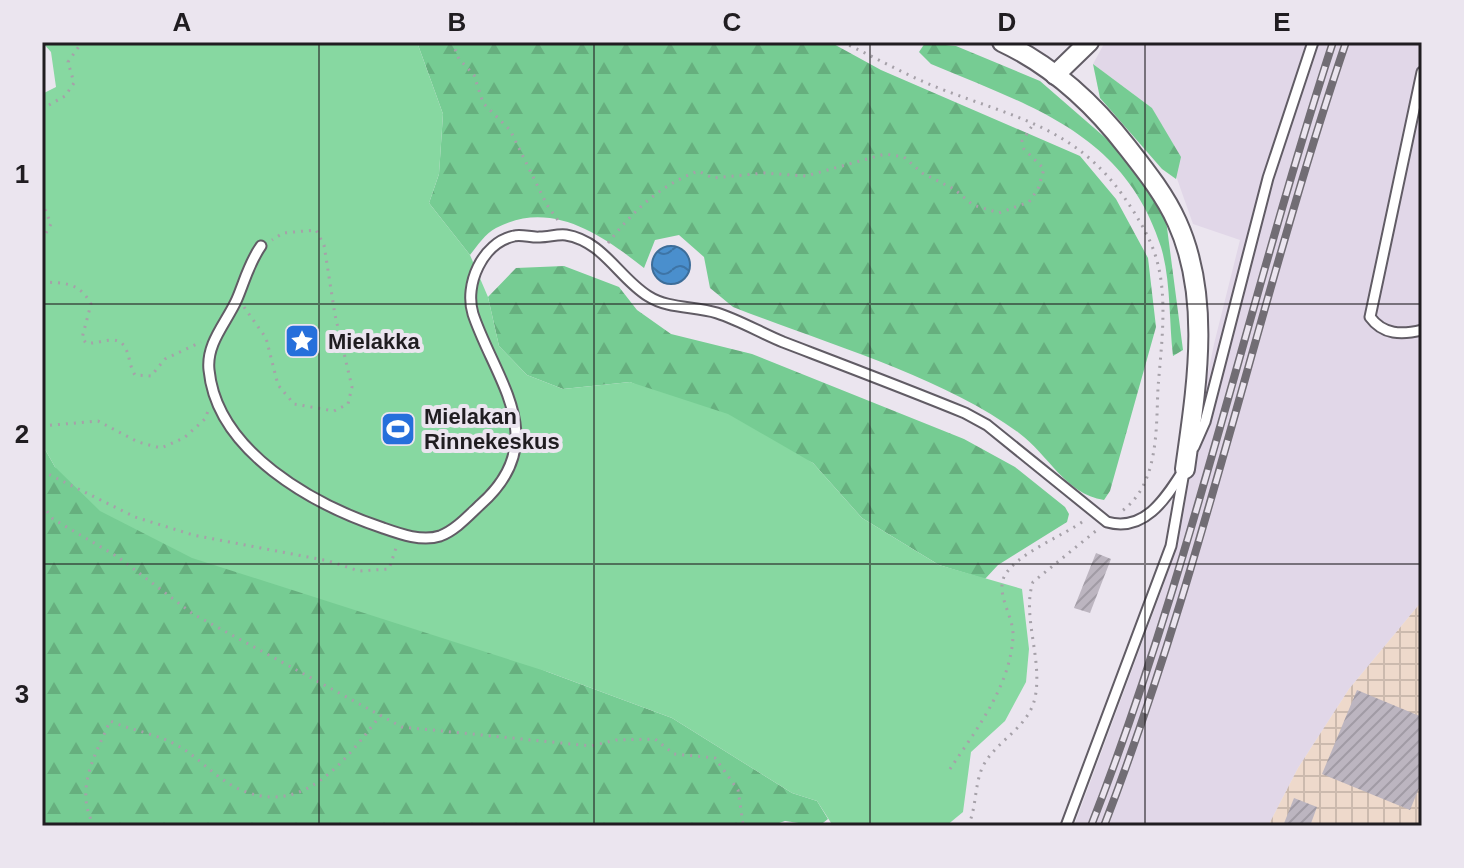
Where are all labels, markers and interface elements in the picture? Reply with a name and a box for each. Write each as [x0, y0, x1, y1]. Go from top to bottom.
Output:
text: A [173, 7, 192, 37]
text: B [448, 7, 466, 37]
text: C [723, 7, 742, 37]
text: D [998, 7, 1016, 37]
text: E [1273, 7, 1291, 37]
text: 1 [15, 159, 29, 189]
place icon: Mielakka [283, 322, 321, 360]
place label: Mielakka [328, 329, 420, 354]
place label: Mielakan Rinnekeskus [424, 404, 560, 454]
sports icon: Mielakan Rinnekeskus [379, 410, 417, 448]
text: 2 [15, 419, 29, 449]
text: 3 [15, 679, 29, 709]

